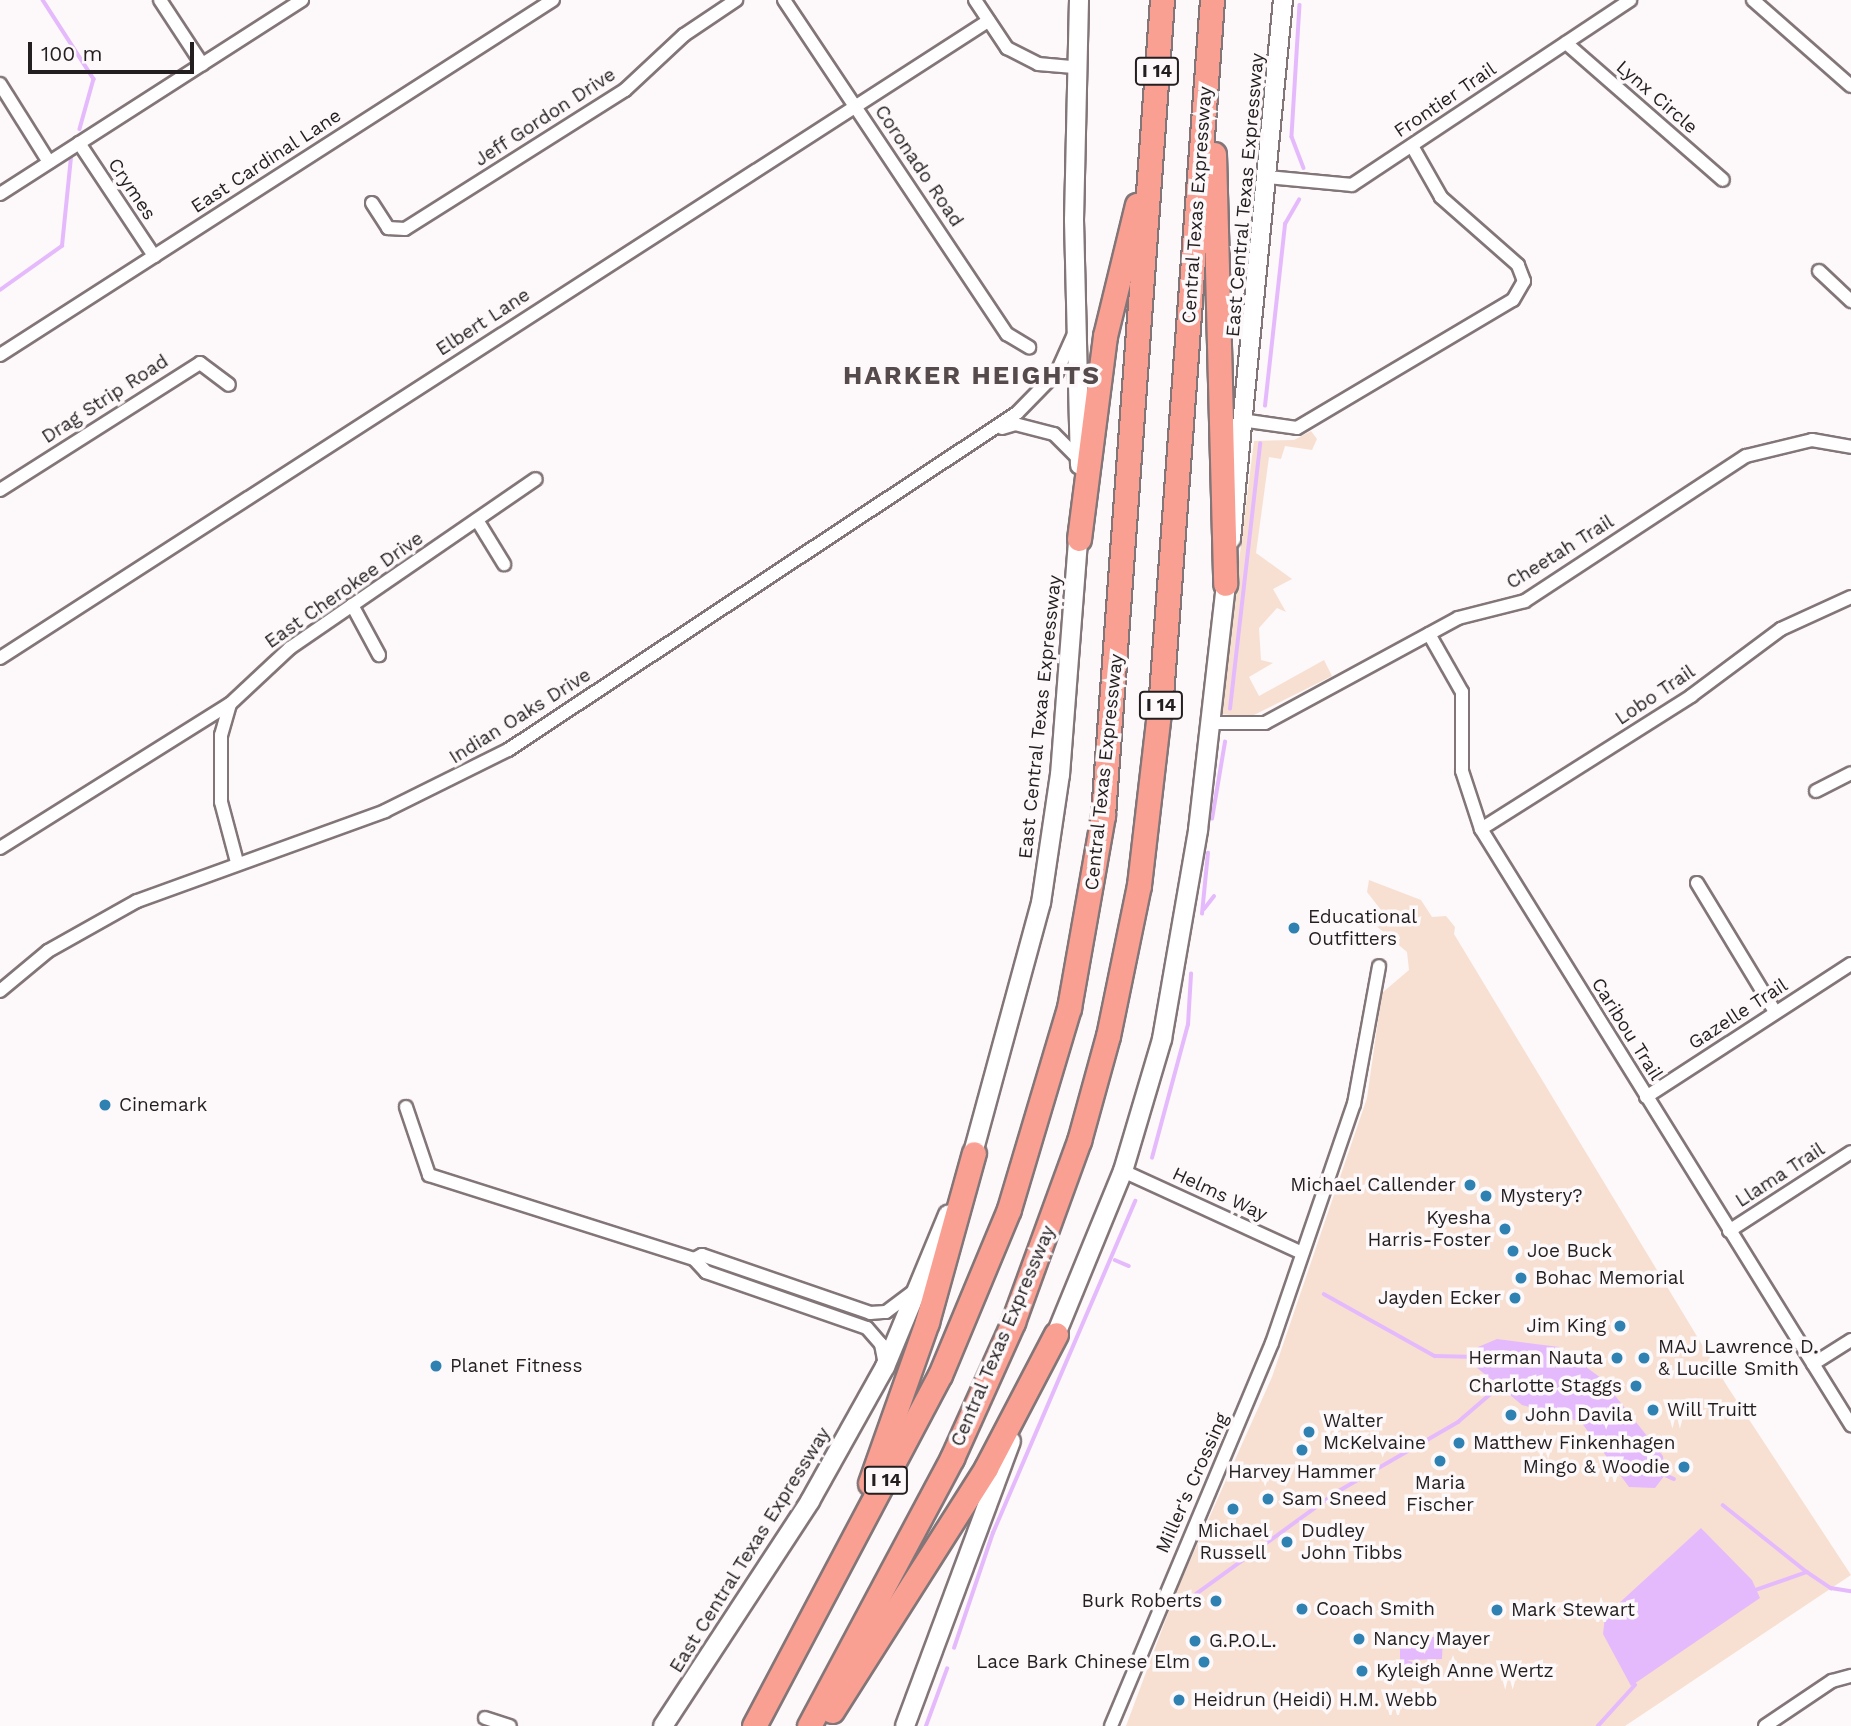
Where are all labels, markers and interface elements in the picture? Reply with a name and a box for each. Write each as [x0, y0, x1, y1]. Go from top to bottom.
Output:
scale bar [32, 28, 198, 72]
text: 100 m [41, 41, 103, 66]
street label: East Central Texas Expressway [1221, 51, 1269, 339]
street label: Lynx Circle [1611, 55, 1703, 139]
road number: I 14 [1134, 56, 1180, 86]
street label: Frontier Trail [1389, 57, 1501, 143]
street label: Jeff Gordon Drive [470, 63, 620, 171]
street label: Central Texas Expressway [1177, 85, 1217, 325]
street label: Coronado Road [870, 101, 968, 231]
street label: East Cardinal Lane [186, 104, 346, 218]
street label: Crymes [103, 154, 161, 224]
street label: Elbert Lane [432, 283, 534, 361]
street label: Drag Strip Road [38, 350, 172, 448]
district label: HARKER HEIGHTS [845, 360, 1099, 392]
street label: Cheetah Trail [1502, 510, 1618, 594]
street label: East Cherokee Drive [260, 527, 428, 653]
street label: East Central Texas Expressway [1014, 573, 1066, 861]
street label: Central Texas Expressway [1080, 652, 1128, 892]
street label: Lobo Trail [1611, 660, 1699, 730]
street label: Indian Oaks Drive [445, 663, 595, 769]
road number: I 14 [1138, 690, 1184, 720]
place label: Educational Outfitters [1308, 906, 1417, 950]
marker: Educational Outfitters [1286, 920, 1302, 936]
street label: Caribou Trail [1586, 973, 1668, 1085]
street label: Gazelle Trail [1684, 973, 1792, 1055]
place label: Cinemark [119, 1094, 207, 1116]
marker: Cinemark [97, 1097, 113, 1113]
street label: Llama Trail [1731, 1138, 1829, 1212]
street label: Helms Way [1169, 1162, 1271, 1226]
place label: Michael Callender [1290, 1174, 1456, 1196]
marker: Michael Callender [1462, 1177, 1478, 1193]
place label: Mystery? [1500, 1185, 1583, 1207]
marker: Mystery? [1478, 1188, 1494, 1204]
place label: Kyesha Harris-Foster [1368, 1207, 1491, 1251]
marker: Kyesha Harris-Foster [1497, 1221, 1513, 1237]
street label: Central Texas Expressway [946, 1222, 1060, 1450]
place label: Joe Buck [1527, 1240, 1612, 1262]
marker: Joe Buck [1505, 1243, 1521, 1259]
place label: Bohac Memorial [1535, 1267, 1684, 1289]
marker: Bohac Memorial [1513, 1270, 1529, 1286]
place label: Jayden Ecker [1378, 1287, 1501, 1309]
marker: Jayden Ecker [1507, 1290, 1523, 1306]
place label: Jim King [1526, 1315, 1606, 1337]
marker: Jim King [1612, 1318, 1628, 1334]
place label: MAJ Lawrence D. & Lucille Smith [1658, 1336, 1818, 1380]
place label: Herman Nauta [1468, 1347, 1603, 1369]
marker: Herman Nauta [1609, 1350, 1625, 1366]
marker: MAJ Lawrence D. & Lucille Smith [1636, 1350, 1652, 1366]
place label: Planet Fitness [450, 1355, 582, 1377]
marker: Planet Fitness [428, 1358, 444, 1374]
place label: Charlotte Staggs [1468, 1375, 1622, 1397]
marker: Charlotte Staggs [1628, 1378, 1644, 1394]
place label: Will Truitt [1667, 1399, 1758, 1421]
marker: Will Truitt [1645, 1402, 1661, 1418]
place label: John Davila [1525, 1404, 1633, 1426]
marker: John Davila [1503, 1407, 1519, 1423]
street label: Miller's Crossing [1151, 1409, 1233, 1557]
place label: Walter McKelvaine [1323, 1410, 1426, 1454]
street label: East Central Texas Expressway [664, 1423, 836, 1677]
marker: Walter McKelvaine [1301, 1424, 1317, 1440]
place label: Matthew Finkenhagen [1473, 1432, 1676, 1454]
marker: Matthew Finkenhagen [1451, 1435, 1467, 1451]
marker: Harvey Hammer [1294, 1442, 1310, 1458]
marker: Maria Fischer [1432, 1453, 1448, 1469]
place label: Mingo & Woodie [1522, 1456, 1670, 1478]
marker: Mingo & Woodie [1676, 1459, 1692, 1475]
place label: Harvey Hammer [1228, 1461, 1376, 1483]
road number: I 14 [863, 1465, 909, 1494]
place label: Maria Fischer [1406, 1472, 1474, 1516]
place label: Sam Sneed [1282, 1488, 1387, 1510]
marker: Sam Sneed [1260, 1491, 1276, 1507]
marker: Michael Russell [1225, 1501, 1241, 1517]
place label: Michael Russell [1197, 1520, 1269, 1564]
place label: Dudley John Tibbs [1301, 1520, 1403, 1564]
marker: Dudley John Tibbs [1279, 1534, 1295, 1550]
place label: Burk Roberts [1081, 1590, 1202, 1612]
marker: Burk Roberts [1208, 1593, 1224, 1609]
place label: Coach Smith [1316, 1598, 1435, 1620]
place label: Mark Stewart [1511, 1599, 1635, 1621]
marker: Coach Smith [1294, 1601, 1310, 1617]
marker: Mark Stewart [1489, 1602, 1505, 1618]
place label: Nancy Mayer [1373, 1628, 1491, 1650]
place label: G.P.O.L. [1209, 1630, 1277, 1652]
marker: Nancy Mayer [1351, 1631, 1367, 1647]
marker: G.P.O.L. [1187, 1633, 1203, 1649]
place label: Lace Bark Chinese Elm [976, 1651, 1190, 1673]
marker: Lace Bark Chinese Elm [1196, 1654, 1212, 1670]
place label: Kyleigh Anne Wertz [1376, 1660, 1555, 1682]
marker: Kyleigh Anne Wertz [1354, 1663, 1370, 1679]
place label: Heidrun (Heidi) H.M. Webb [1193, 1689, 1438, 1711]
marker: Heidrun (Heidi) H.M. Webb [1171, 1692, 1187, 1708]

